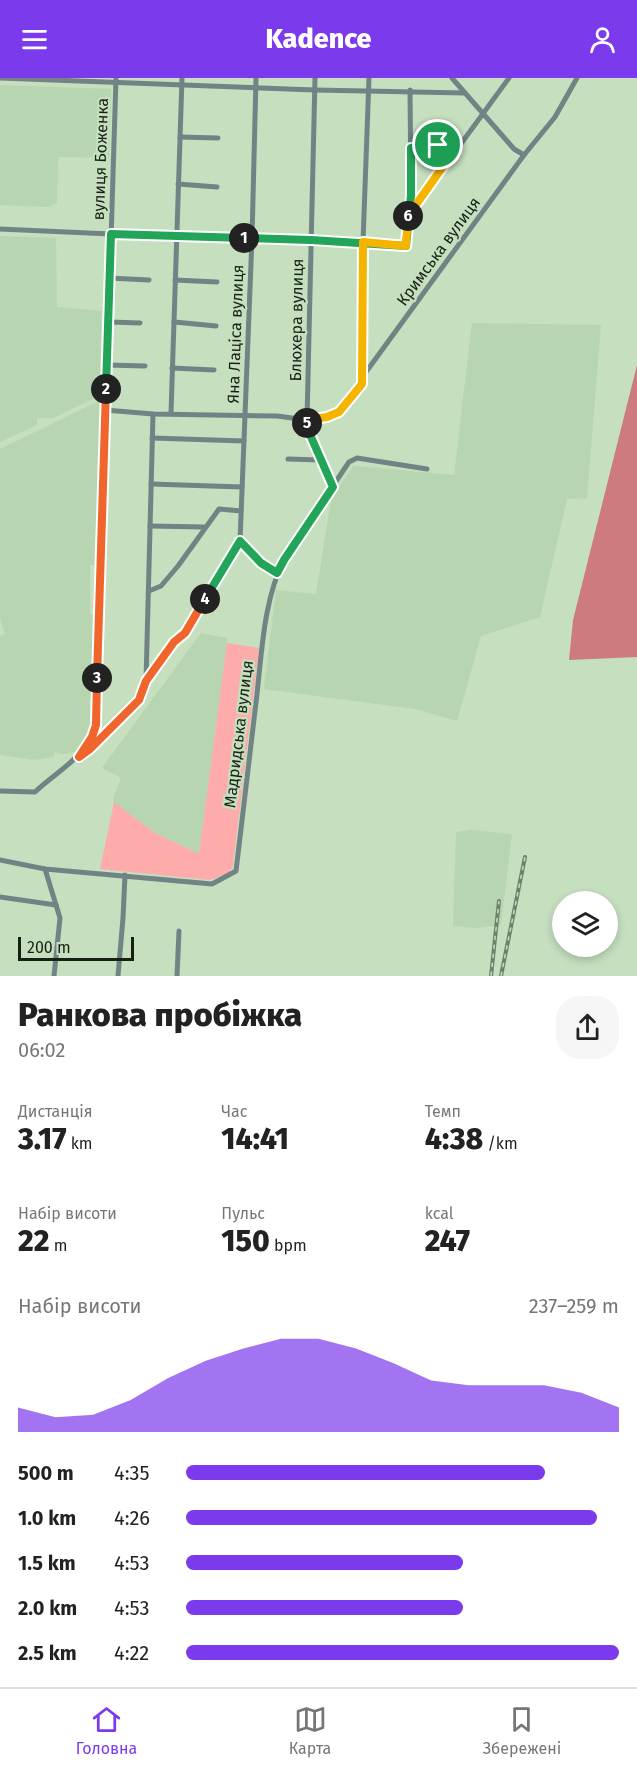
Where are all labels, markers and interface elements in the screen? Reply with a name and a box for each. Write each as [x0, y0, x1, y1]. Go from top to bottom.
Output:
icon: menu [18, 23, 51, 56]
text: Kadence [265, 23, 372, 55]
icon: person [586, 23, 619, 56]
street label: вулиця Боженка [89, 97, 112, 221]
pin [412, 119, 463, 170]
icon: arrive [421, 128, 454, 161]
street label: Кримська вулиця [393, 193, 484, 309]
pin: 6 [393, 201, 423, 231]
text: 6 [403, 206, 413, 225]
pin: 1 [229, 223, 259, 253]
text: 1 [240, 228, 248, 247]
street label: Блюхера вулиця [286, 258, 307, 382]
street label: Яна Лаціса вулиця [224, 264, 247, 404]
pin: 2 [91, 374, 121, 404]
text: 2 [102, 379, 110, 398]
pin: 5 [292, 408, 322, 438]
text: 5 [303, 413, 311, 432]
pin: 4 [190, 584, 220, 614]
text: 4 [200, 589, 210, 608]
street label: Мадридська вулиця [220, 659, 257, 809]
pin: 3 [82, 663, 112, 693]
text: 3 [93, 668, 101, 687]
map controls [552, 891, 618, 957]
button: layers [552, 891, 618, 957]
scale bar [18, 934, 134, 962]
text: 200 m [27, 938, 71, 957]
text: Ранкова пробіжка [18, 995, 302, 1035]
button: share [556, 996, 619, 1059]
text: 06:02 [18, 1038, 65, 1062]
text: Дистанція [18, 1102, 92, 1121]
text: Час [221, 1102, 247, 1121]
text: Темп [425, 1102, 461, 1121]
text: 3.17 [18, 1121, 66, 1157]
text: 14:41 [221, 1121, 289, 1157]
text: 4:38 [425, 1121, 483, 1157]
text: km [66, 1134, 93, 1153]
text: /km [483, 1134, 518, 1153]
text: Набір висоти [18, 1204, 117, 1223]
text: Пульс [221, 1204, 265, 1223]
text: kcal [425, 1204, 453, 1223]
text: 22 [18, 1223, 49, 1259]
text: 150 [221, 1223, 270, 1259]
text: 247 [425, 1223, 470, 1259]
text: m [49, 1236, 67, 1255]
text: bpm [270, 1236, 307, 1255]
text: Набір висоти [18, 1294, 142, 1318]
text: 237–259 m [529, 1294, 619, 1318]
text: 500 m [18, 1461, 74, 1485]
text: 4:35 [114, 1461, 150, 1485]
text: 1.0 km [18, 1506, 76, 1530]
text: 4:26 [114, 1506, 150, 1530]
text: 1.5 km [18, 1551, 76, 1575]
text: 4:53 [114, 1551, 149, 1575]
text: 2.0 km [18, 1596, 77, 1620]
text: 4:53 [114, 1596, 149, 1620]
text: 2.5 km [18, 1641, 77, 1665]
text: 4:22 [114, 1641, 149, 1665]
tab: Головна [76, 1703, 137, 1758]
tab: Карта [289, 1703, 331, 1758]
tab: Збережені [483, 1703, 561, 1758]

